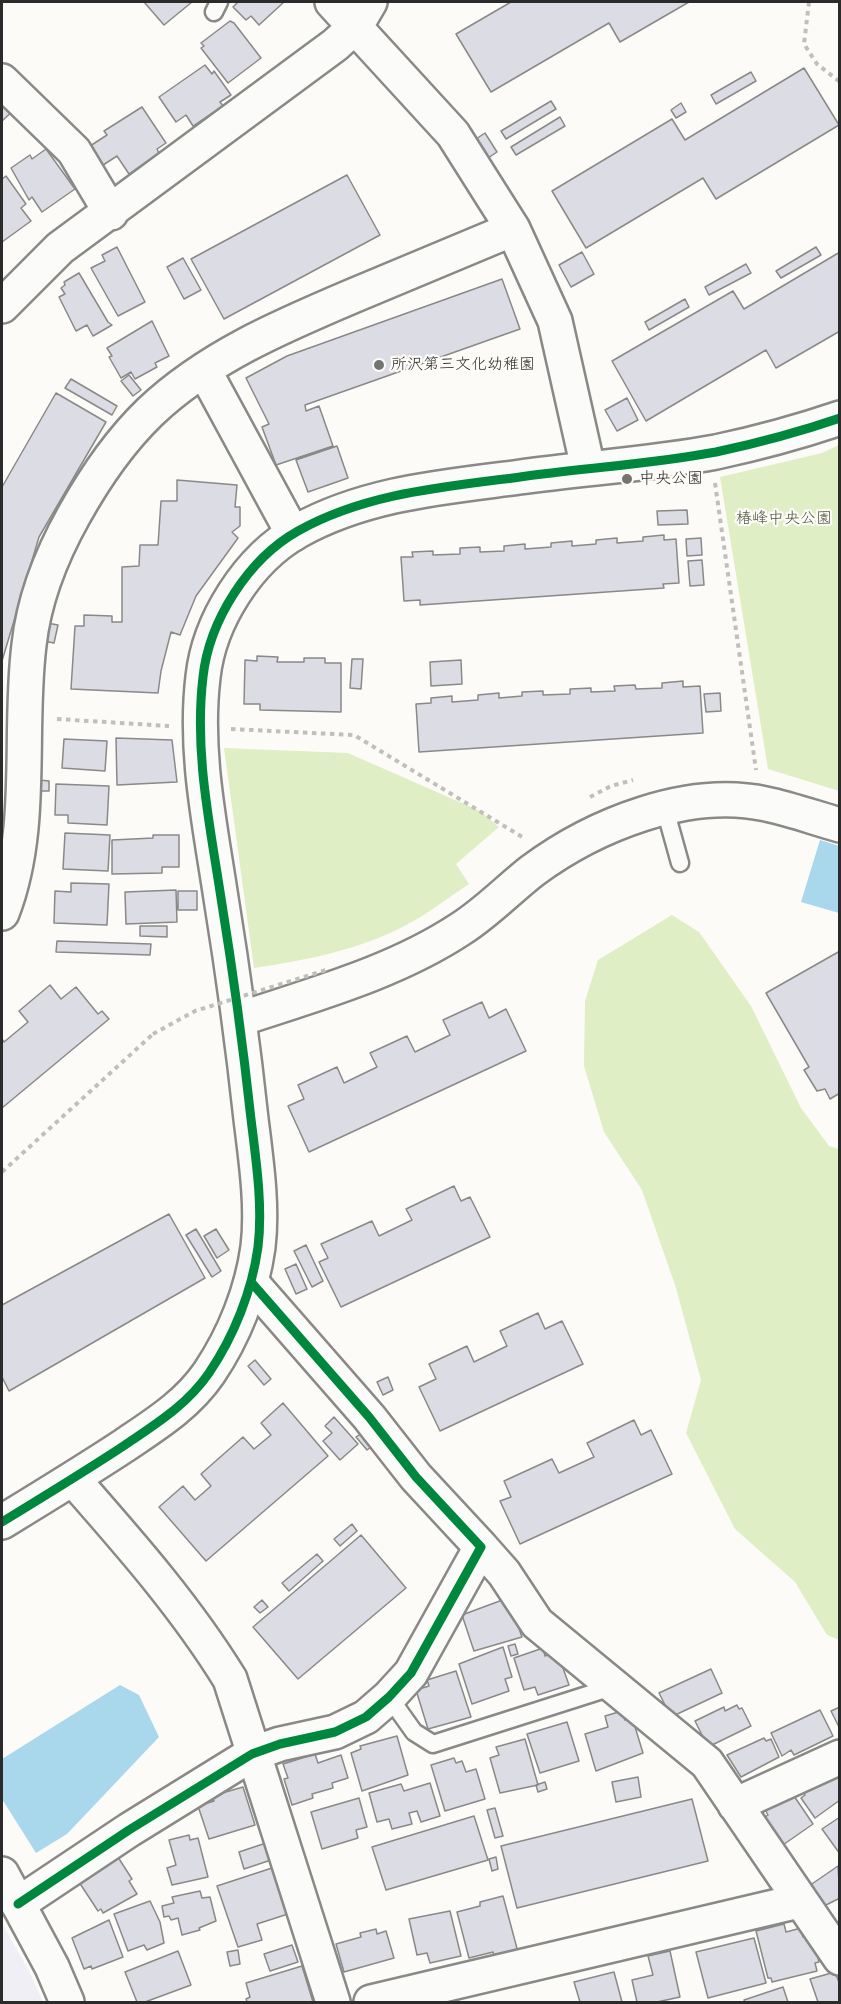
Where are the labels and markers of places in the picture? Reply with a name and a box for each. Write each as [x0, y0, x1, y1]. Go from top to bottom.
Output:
place label: 所沢第三文化幼稚園 [391, 355, 535, 375]
marker: 所沢第三文化幼稚園 [372, 358, 386, 372]
place label: 中央公園 [639, 469, 703, 489]
marker: 中央公園 [620, 472, 634, 486]

